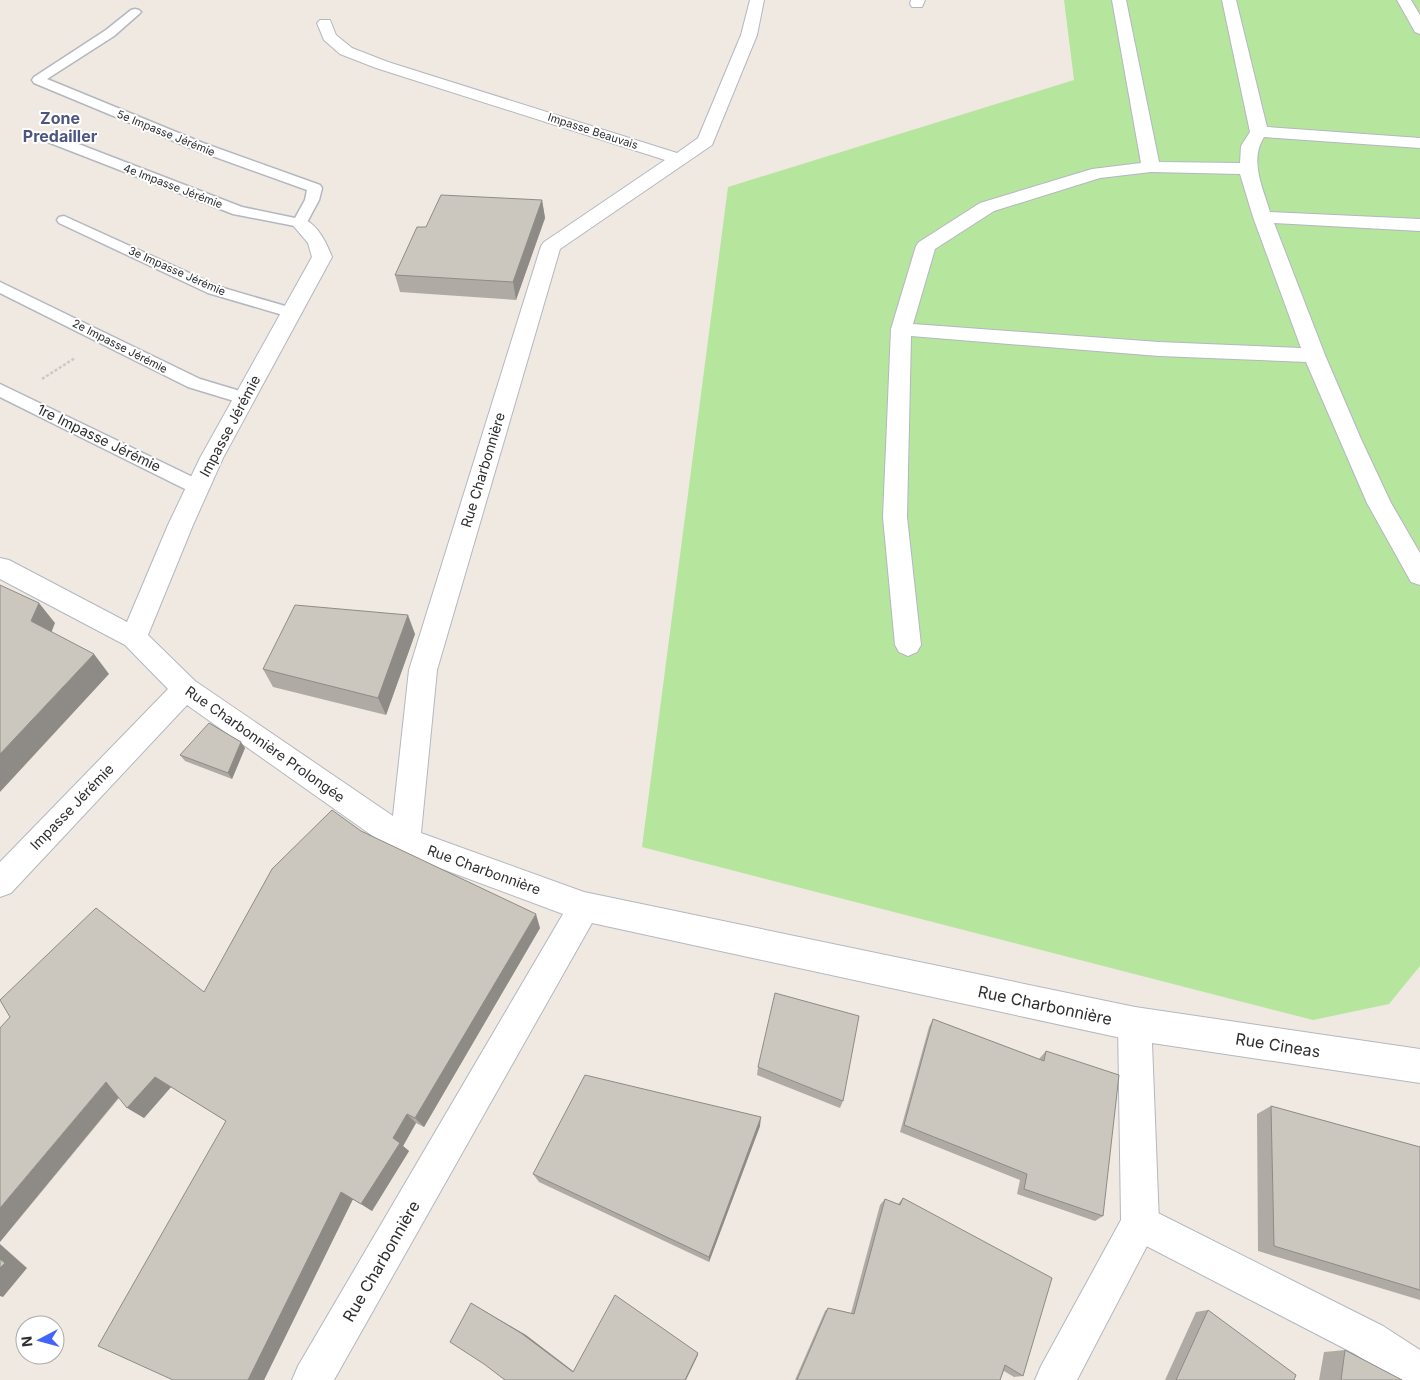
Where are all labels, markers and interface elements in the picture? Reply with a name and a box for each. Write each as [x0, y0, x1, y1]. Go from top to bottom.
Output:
street label: 5e Impasse Jérémie [115, 107, 217, 159]
district label: Zone Predailler [23, 108, 98, 146]
street label: Impasse Beauvais [546, 110, 640, 152]
street label: 4e Impasse Jérémie [121, 161, 225, 211]
street label: 3e Impasse Jérémie [126, 243, 228, 299]
street label: 2e Impasse Jérémie [70, 316, 170, 376]
street label: Impasse Jérémie [196, 372, 264, 479]
street label: 1re Impasse Jérémie [35, 400, 164, 475]
street label: Rue Charbonnière [457, 410, 508, 529]
street label: Rue Charbonnière Prolongée [182, 682, 348, 805]
street label: Impasse Jérémie [26, 760, 117, 853]
street label: Rue Charbonnière [425, 841, 543, 898]
street label: Rue Charbonnière [976, 981, 1114, 1029]
street label: Rue Cineas [1234, 1028, 1322, 1062]
street label: Rue Charbonnière [338, 1197, 424, 1325]
north arrow [15, 1315, 65, 1365]
text: N [18, 1335, 36, 1348]

